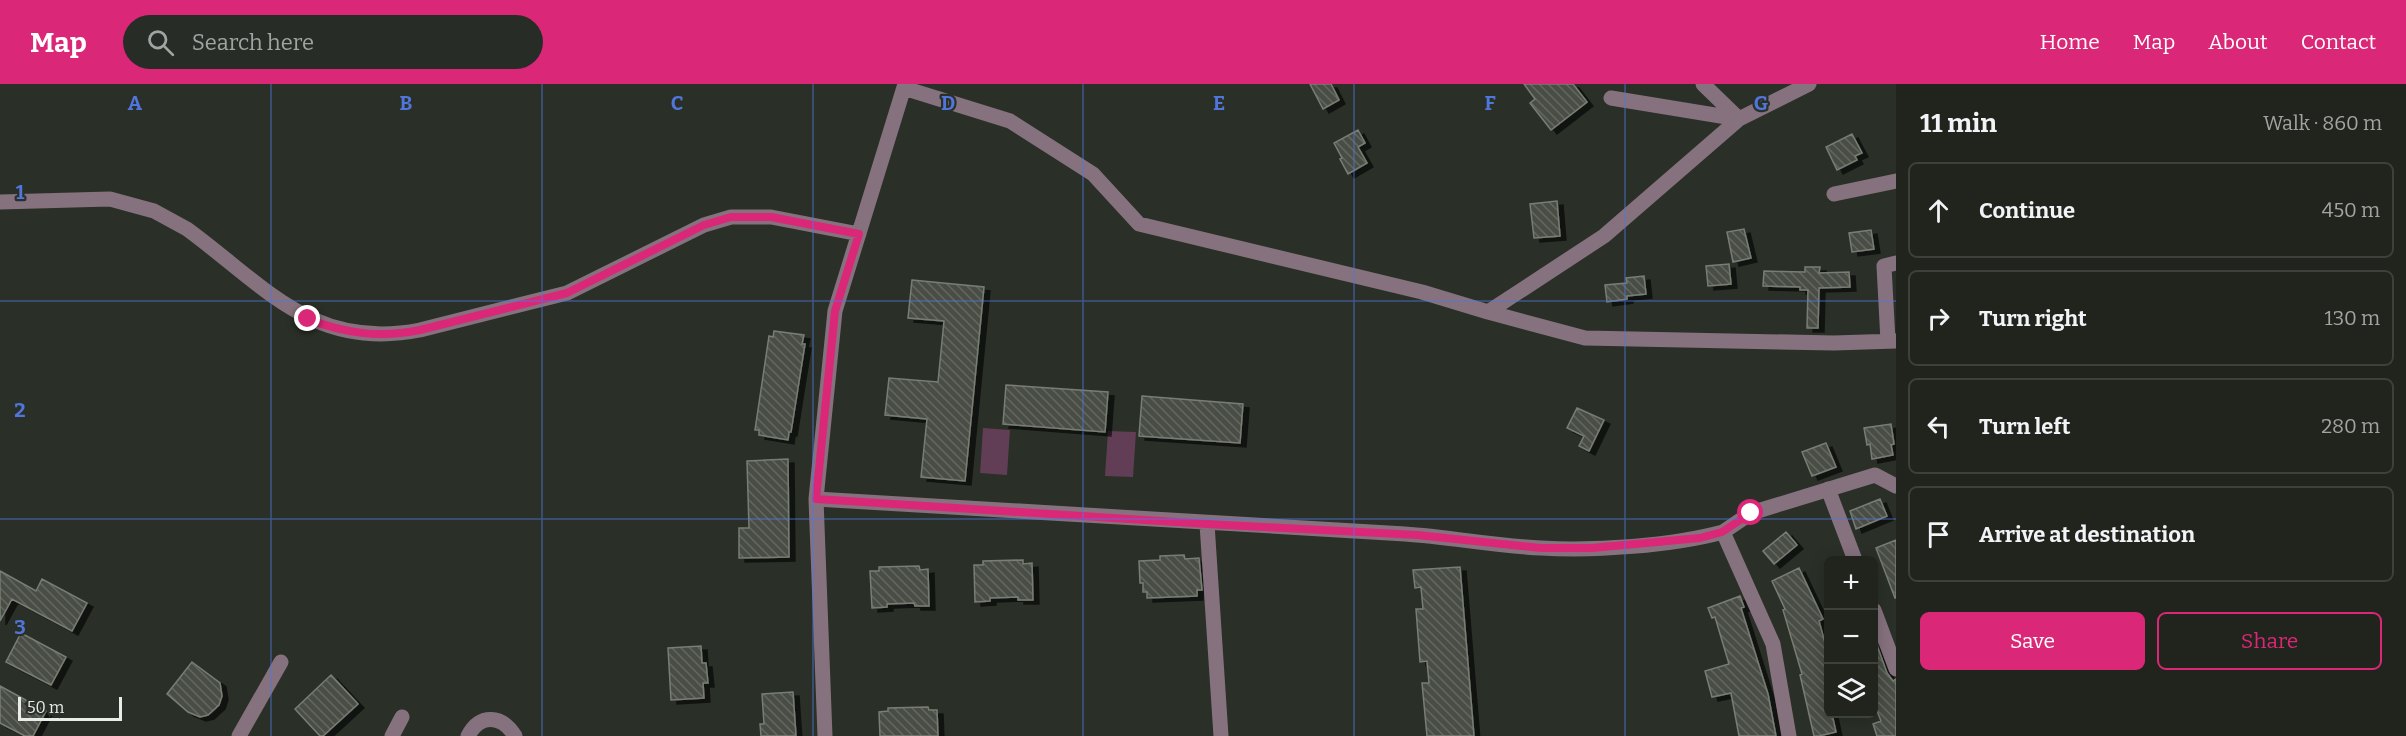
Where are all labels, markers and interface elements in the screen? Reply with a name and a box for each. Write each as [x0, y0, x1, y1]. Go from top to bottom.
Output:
search box [123, 15, 543, 69]
text: Map [30, 26, 87, 59]
icon: search [144, 26, 177, 59]
text: Search here [192, 29, 314, 56]
text: Home [2040, 29, 2100, 55]
text: Map [2133, 29, 2175, 55]
text: About [2208, 29, 2268, 55]
text: Contact [2301, 29, 2376, 55]
text: A [128, 91, 143, 115]
text: B [400, 91, 413, 115]
text: C [671, 91, 683, 115]
text: D [941, 91, 955, 115]
text: E [1213, 91, 1225, 115]
text: F [1484, 91, 1496, 115]
text: G [1754, 91, 1768, 115]
text: 11 min [1920, 108, 1997, 139]
text: Walk · 860 m [2263, 111, 2382, 135]
text: 1 [16, 180, 25, 204]
icon: ahead [1922, 194, 1955, 227]
text: Continue [1979, 197, 2075, 224]
text: 450 m [2322, 198, 2380, 222]
icon: right [1922, 302, 1955, 335]
route end [294, 305, 320, 331]
text: Turn right [1979, 305, 2087, 332]
text: 130 m [2325, 306, 2380, 330]
text: 2 [14, 398, 26, 422]
icon: left [1922, 410, 1955, 443]
text: Turn left [1979, 413, 2071, 440]
text: 280 m [2321, 414, 2380, 438]
route start [1737, 499, 1763, 525]
icon: arrive [1922, 518, 1955, 551]
text: Arrive at destination [1979, 521, 2195, 548]
map controls [1824, 556, 1878, 718]
button: + [1824, 556, 1878, 610]
button: − [1824, 610, 1878, 664]
button: Save [1920, 612, 2145, 670]
button: Share [2157, 612, 2382, 670]
text: 3 [14, 615, 26, 639]
button: layers [1824, 664, 1878, 718]
scale bar [18, 694, 122, 722]
text: 50 m [27, 698, 64, 717]

